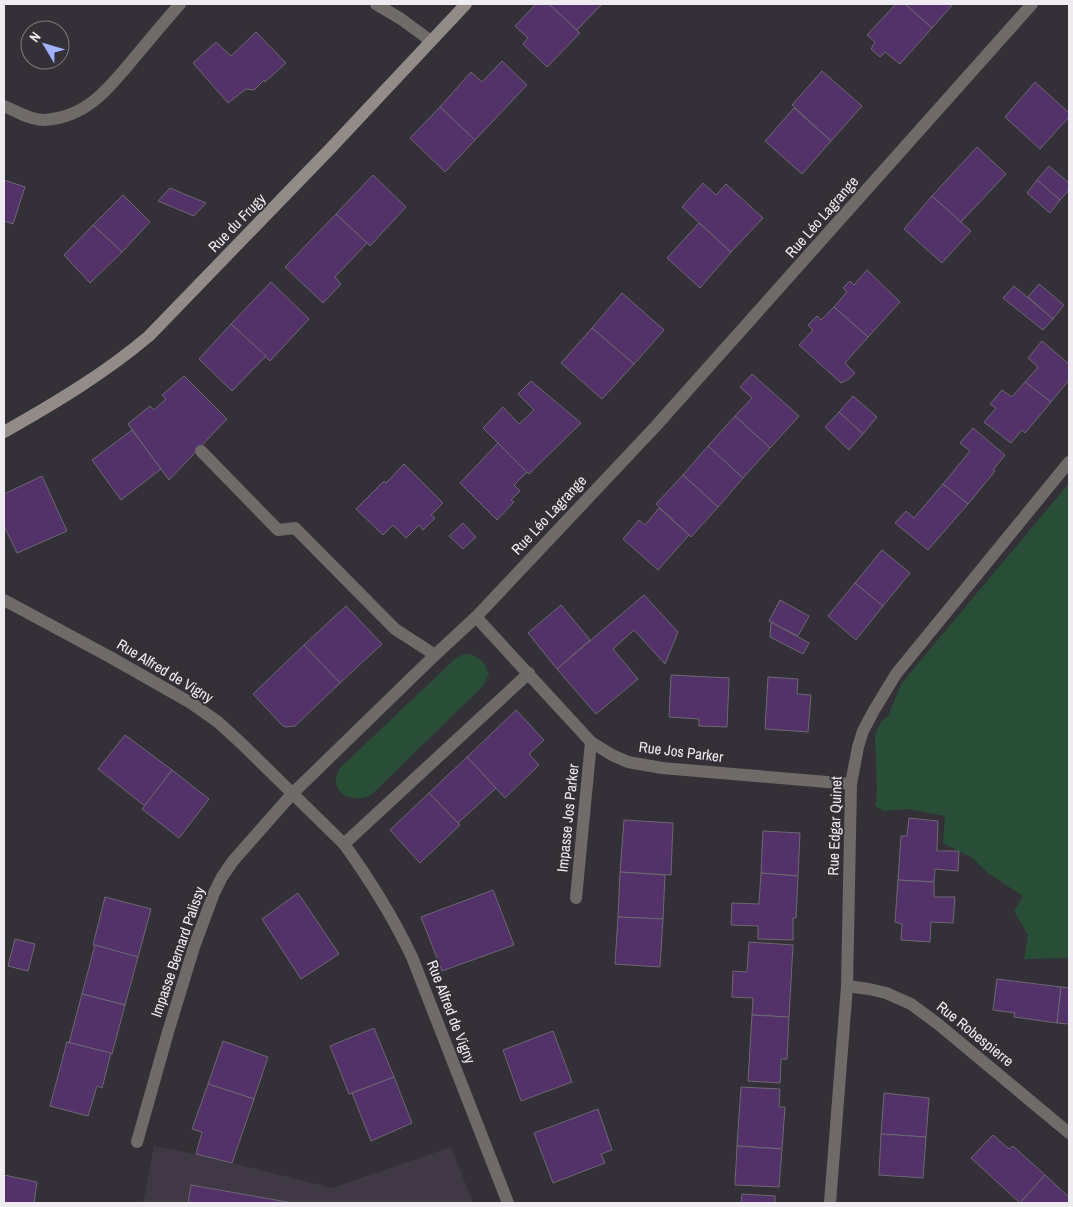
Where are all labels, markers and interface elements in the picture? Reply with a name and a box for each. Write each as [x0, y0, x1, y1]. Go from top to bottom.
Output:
north arrow [20, 20, 70, 70]
text: N [25, 28, 44, 46]
street label: Rue Léo Lagrange [780, 171, 863, 262]
street label: Rue du Frugy [203, 188, 271, 257]
street label: Rue Léo Lagrange [506, 470, 591, 559]
street label: Rue Alfred de Vigny [113, 633, 218, 708]
street label: Rue Jos Parker [638, 736, 724, 767]
street label: Impasse Jos Parker [551, 763, 584, 873]
street label: Rue Edgar Quinet [822, 775, 847, 876]
street label: Impasse Bernard Palissy [145, 883, 210, 1020]
street label: Rue Alfred de Vigny [422, 957, 481, 1067]
street label: Rue Robespierre [932, 996, 1018, 1071]

